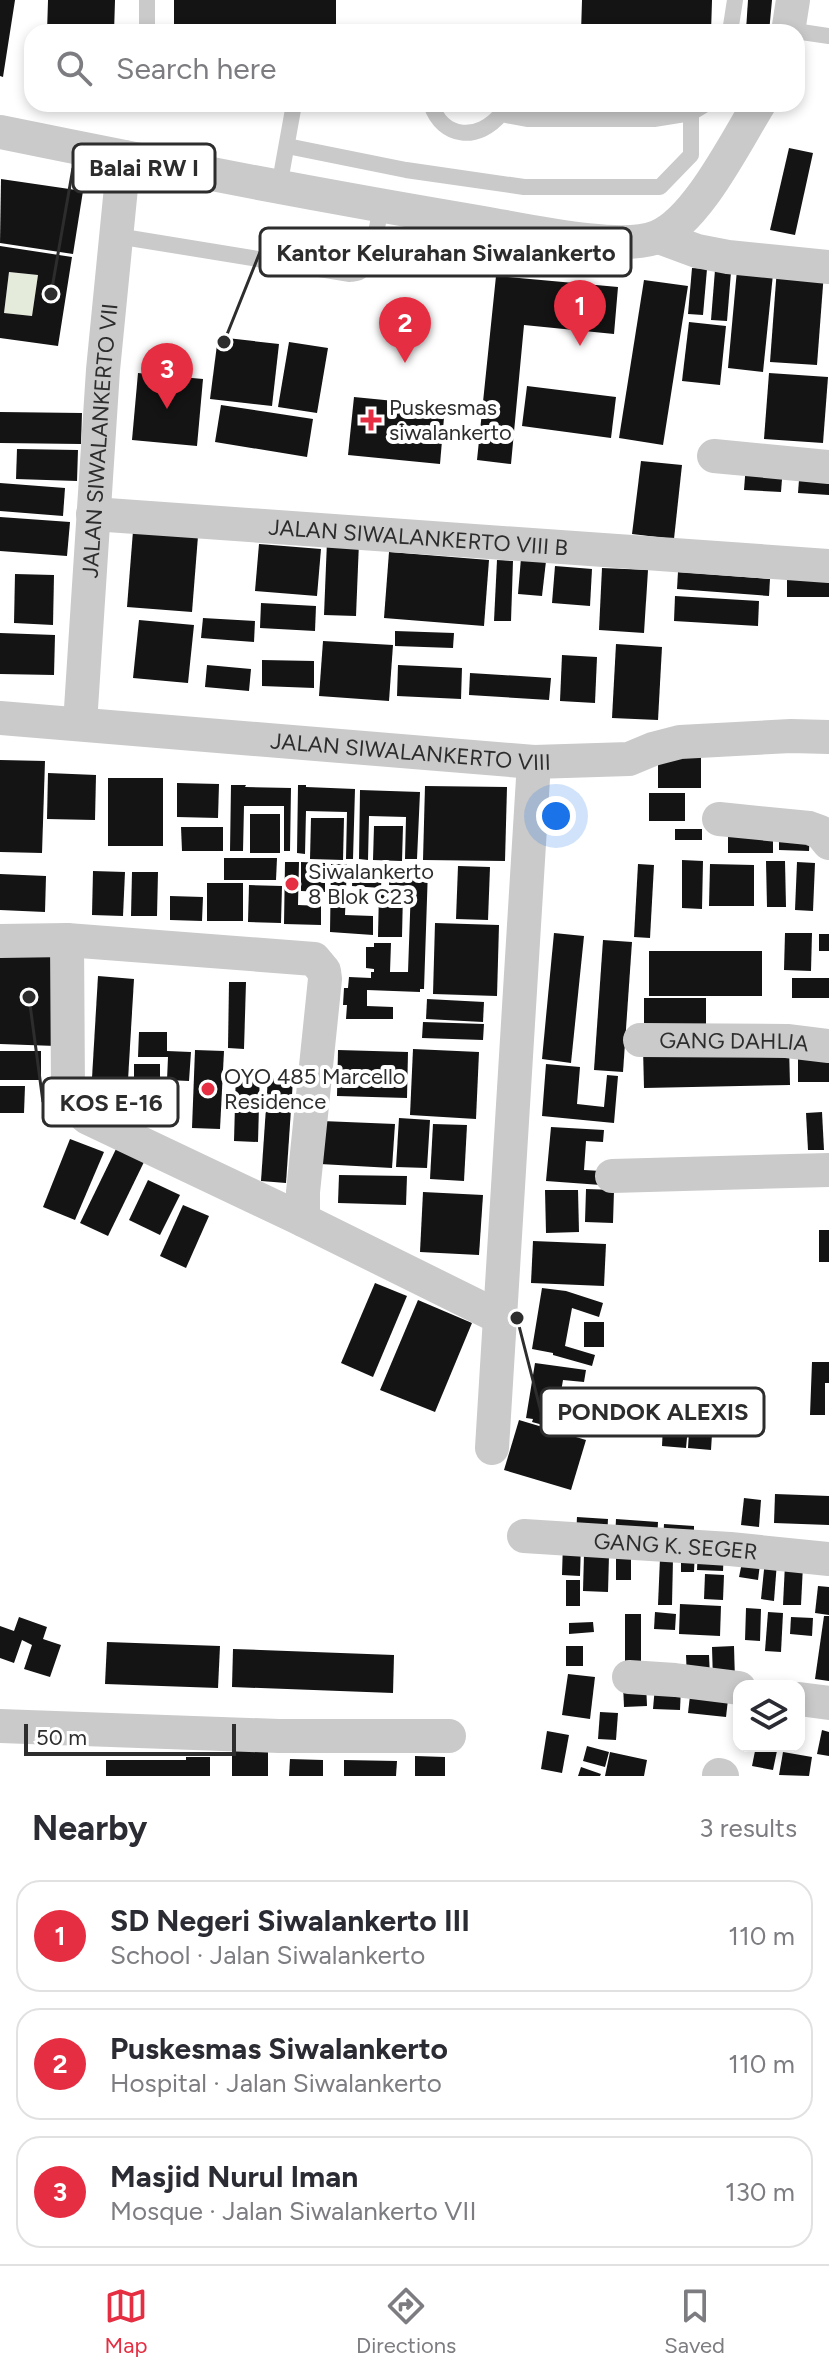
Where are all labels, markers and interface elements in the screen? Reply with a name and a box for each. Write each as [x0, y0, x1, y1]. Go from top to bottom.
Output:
search box [24, 24, 805, 112]
icon: search [52, 46, 96, 90]
text: Search here [116, 50, 276, 87]
callout: Balai RW I [73, 144, 215, 192]
text: Balai RW I [89, 153, 199, 182]
callout: Kantor Kelurahan Siwalankerto [260, 228, 631, 276]
text: Kantor Kelurahan Siwalankerto [276, 238, 616, 267]
pin: 1 [554, 280, 606, 346]
pin: 2 [379, 297, 431, 363]
street label: JALAN SIWALANKERTO VII [77, 302, 123, 579]
pin: 3 [141, 343, 193, 409]
place label: Puskesmas siwalankerto [389, 394, 512, 446]
marker: Puskesmas siwalankerto [360, 409, 382, 431]
street label: JALAN SIWALANKERTO VIII B [268, 513, 569, 562]
street label: JALAN SIWALANKERTO VIII [269, 727, 551, 776]
your location [536, 796, 576, 836]
place label: Siwalankerto 8 Blok C23 [308, 858, 434, 910]
marker: Siwalankerto 8 Blok C23 [283, 875, 301, 893]
street label: GANG DAHLIA [659, 1027, 810, 1057]
place label: OYO 485 Marcello Residence [224, 1063, 406, 1115]
callout: KOS E-16 [43, 1078, 178, 1126]
marker: OYO 485 Marcello Residence [199, 1080, 217, 1098]
text: KOS E-16 [59, 1088, 163, 1117]
callout: PONDOK ALEXIS [541, 1388, 764, 1436]
text: PONDOK ALEXIS [557, 1397, 749, 1426]
street label: GANG K. SEGER [593, 1527, 759, 1566]
map controls [733, 1680, 805, 1752]
button: layers [733, 1680, 805, 1752]
scale bar [24, 1720, 236, 1756]
text: 50 m [36, 1724, 87, 1751]
text: Nearby [32, 1808, 147, 1849]
text: 3 results [699, 1812, 797, 1844]
text: SD Negeri Siwalankerto III [110, 1902, 470, 1939]
text: 1 [55, 1920, 65, 1952]
text: 110 m [728, 1920, 795, 1952]
text: School · Jalan Siwalankerto [110, 1939, 425, 1971]
text: Puskesmas Siwalankerto [110, 2030, 448, 2067]
text: 2 [52, 2048, 68, 2080]
text: 110 m [728, 2048, 795, 2080]
text: Hospital · Jalan Siwalankerto [110, 2067, 442, 2099]
text: Masjid Nurul Iman [110, 2158, 358, 2195]
text: 3 [53, 2176, 67, 2208]
text: 130 m [725, 2176, 795, 2208]
text: Mosque · Jalan Siwalankerto VII [110, 2195, 476, 2227]
tab: Map [104, 2284, 148, 2359]
tab: Directions [356, 2284, 456, 2359]
tab: Saved [664, 2284, 725, 2359]

